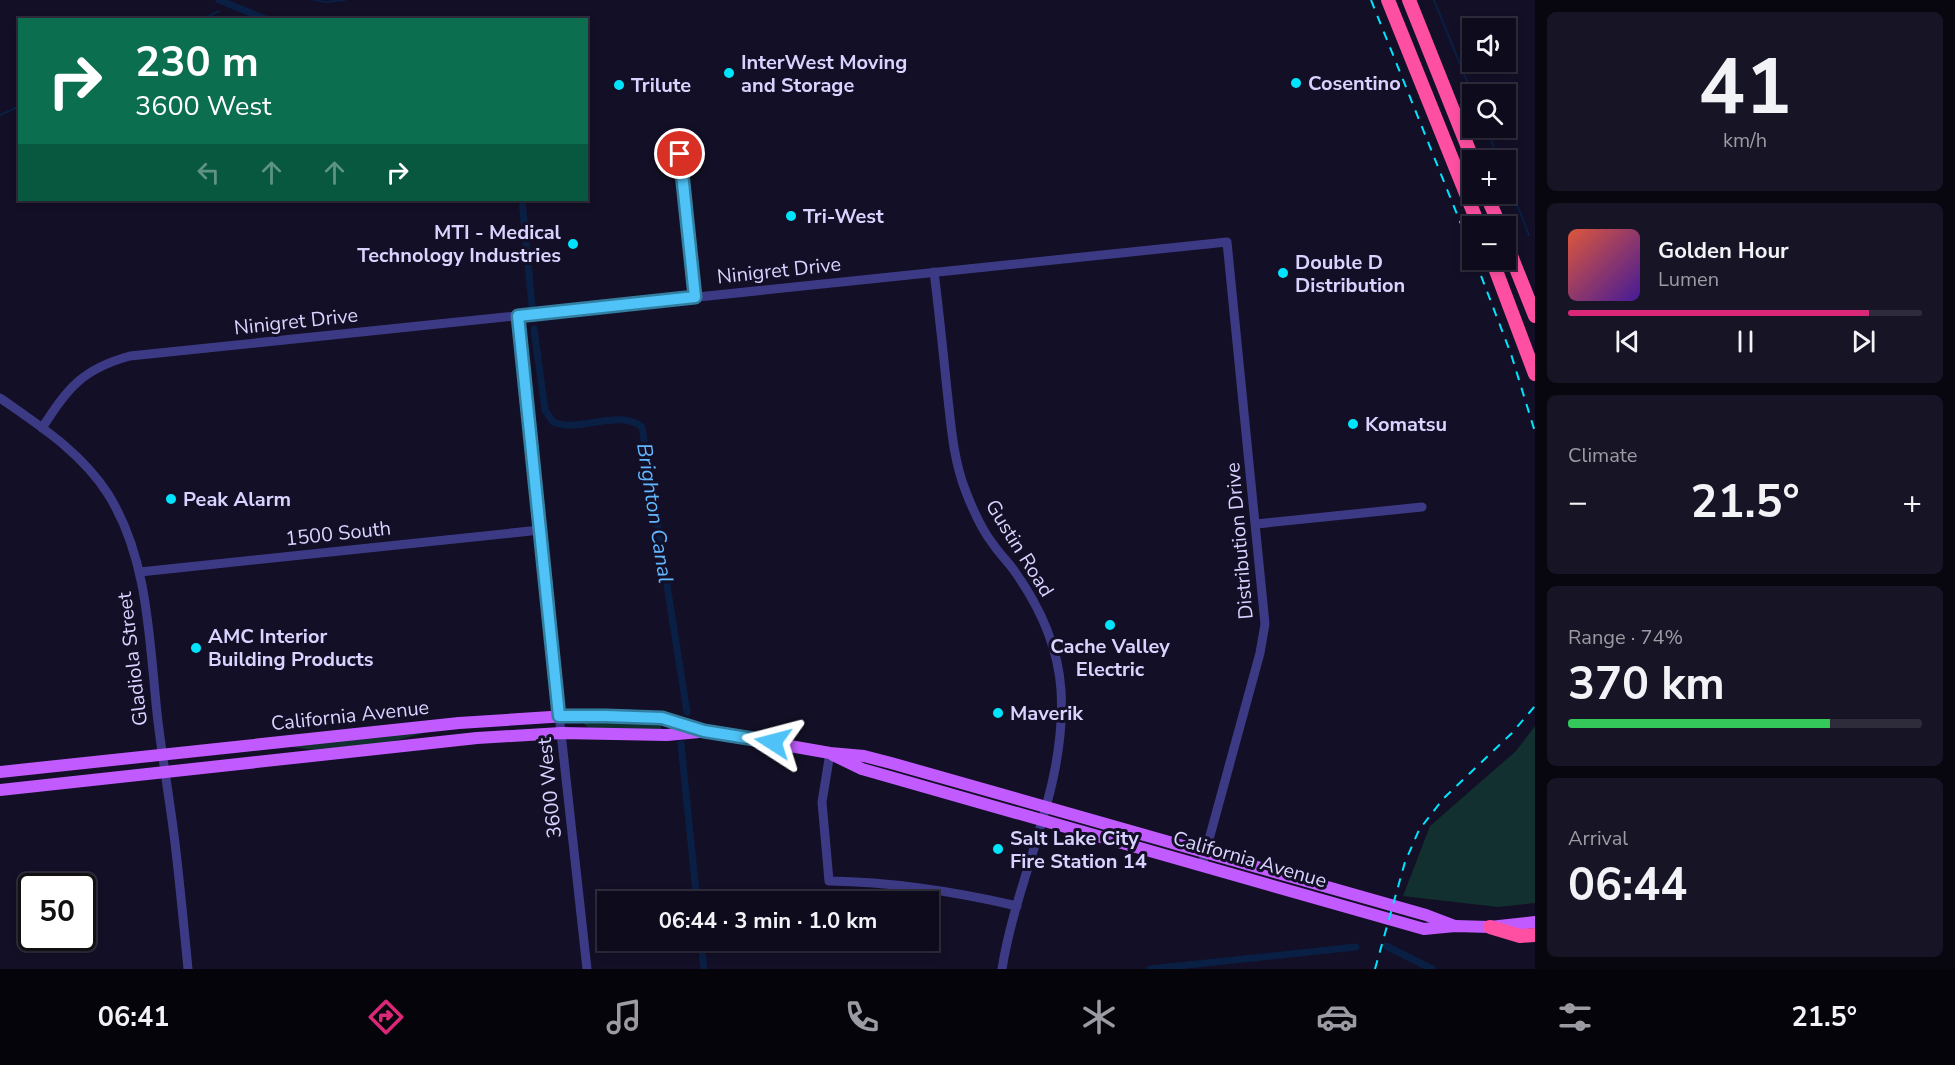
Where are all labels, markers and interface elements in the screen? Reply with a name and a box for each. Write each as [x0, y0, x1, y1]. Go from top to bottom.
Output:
map controls [1462, 18, 1516, 270]
button: sound [1462, 18, 1516, 72]
text: 230 m [135, 34, 259, 91]
text: 41 [1698, 34, 1792, 141]
icon: right [36, 42, 114, 120]
place label: InterWest Moving and Storage [741, 49, 907, 99]
marker: InterWest Moving and Storage [722, 66, 736, 80]
place label: Cosentino [1308, 70, 1401, 97]
place label: Trilute [631, 72, 691, 99]
marker: Cosentino [1289, 76, 1303, 90]
marker: Trilute [612, 78, 626, 92]
button: search [1462, 84, 1516, 138]
text: 3600 West [135, 88, 272, 125]
text: km/h [1723, 127, 1767, 154]
pin [654, 128, 705, 179]
icon: arrive [663, 137, 696, 170]
button: + [1462, 150, 1516, 204]
icon: left [192, 156, 225, 189]
icon: ahead [255, 156, 288, 189]
icon: ahead [318, 156, 351, 189]
icon: right [381, 156, 414, 189]
place label: Tri-West [803, 203, 884, 230]
marker: Tri-West [784, 209, 798, 223]
button: − [1462, 216, 1516, 270]
place label: MTI - Medical Technology Industries [357, 219, 562, 269]
text: Golden Hour [1658, 236, 1789, 266]
marker: MTI - Medical Technology Industries [566, 237, 580, 251]
place label: Double D Distribution [1295, 249, 1405, 299]
street label: Ninigret Drive [716, 251, 842, 290]
marker: Double D Distribution [1276, 266, 1290, 280]
text: Lumen [1658, 266, 1719, 293]
street label: Ninigret Drive [233, 302, 359, 341]
icon: previous [1611, 325, 1644, 358]
icon: pause [1729, 325, 1762, 358]
icon: next [1847, 325, 1880, 358]
place label: Komatsu [1365, 411, 1447, 438]
marker: Komatsu [1346, 417, 1360, 431]
water label: Brighton Canal [630, 441, 680, 585]
text: Climate [1568, 442, 1637, 469]
street label: Distribution Drive [1219, 461, 1260, 621]
text: 21.5° [1690, 472, 1800, 533]
text: − [1568, 480, 1588, 525]
text: + [1902, 480, 1922, 525]
place label: Peak Alarm [183, 486, 291, 513]
marker: Peak Alarm [164, 492, 178, 506]
street label: Gustin Road [979, 494, 1060, 602]
street label: 1500 South [284, 515, 392, 552]
street label: Gladiola Street [111, 589, 154, 727]
marker: Cache Valley Electric [1103, 618, 1117, 632]
place label: AMC Interior Building Products [208, 623, 374, 673]
text: Range · 74% [1568, 624, 1683, 651]
place label: Cache Valley Electric [1050, 633, 1170, 683]
marker: AMC Interior Building Products [189, 641, 203, 655]
text: 370 km [1568, 654, 1725, 715]
street label: California Avenue [270, 694, 430, 737]
place label: Maverik [1010, 700, 1084, 727]
marker: Maverik [991, 706, 1005, 720]
position arrow [741, 710, 805, 774]
street label: 3600 West [531, 735, 568, 840]
place label: Salt Lake City Fire Station 14 [1010, 825, 1147, 875]
street label: California Avenue [1170, 825, 1330, 894]
text: Arrival [1568, 825, 1628, 852]
marker: Salt Lake City Fire Station 14 [991, 842, 1005, 856]
text: 06:44 [1568, 855, 1687, 916]
speed limit sign: 50 [18, 873, 96, 951]
text: 06:44 · 3 min · 1.0 km [659, 906, 877, 936]
icon: directions [365, 996, 407, 1038]
icon: music [603, 996, 645, 1038]
icon: phone [841, 996, 883, 1038]
icon: climate [1078, 996, 1120, 1038]
icon: car [1316, 996, 1358, 1038]
icon: filters [1554, 996, 1596, 1038]
text: 06:41 [98, 999, 169, 1036]
text: 21.5° [1792, 999, 1857, 1036]

